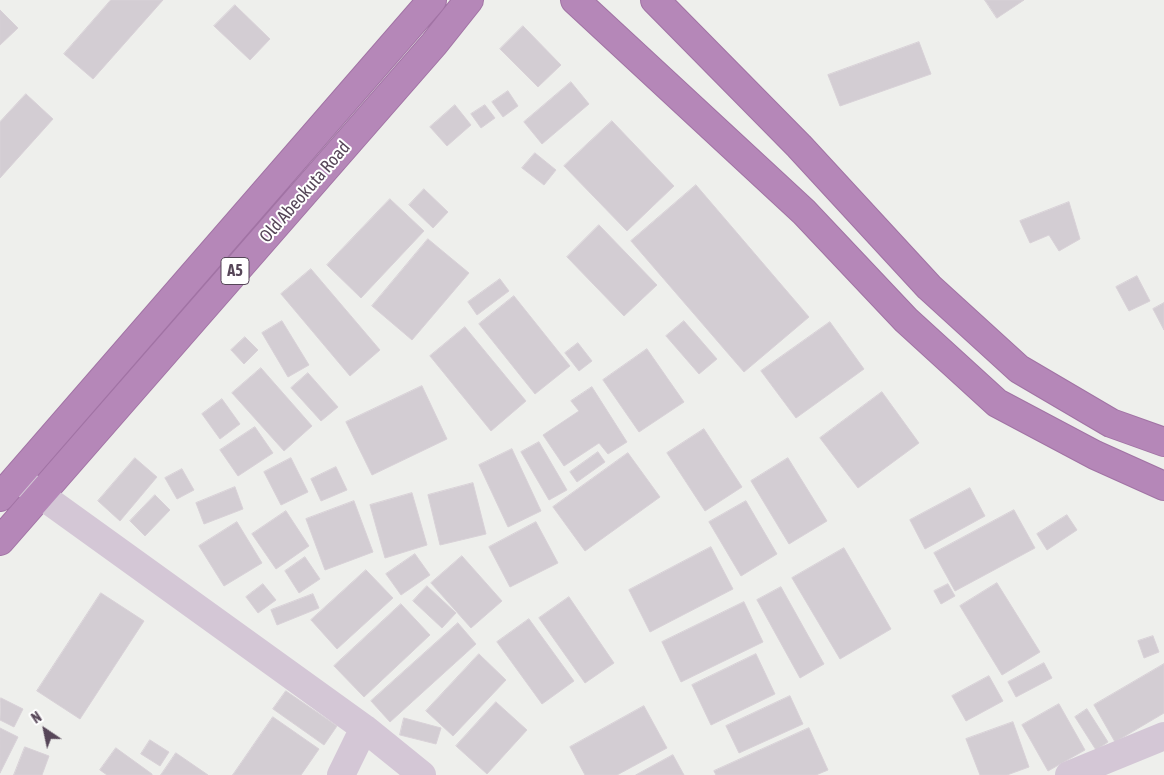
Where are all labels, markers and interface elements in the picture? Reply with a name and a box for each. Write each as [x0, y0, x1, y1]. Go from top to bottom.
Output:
street label: Old Abeokuta Road [255, 137, 355, 247]
road number: A5 [221, 258, 249, 284]
north arrow [20, 705, 70, 755]
text: N [29, 709, 45, 727]

